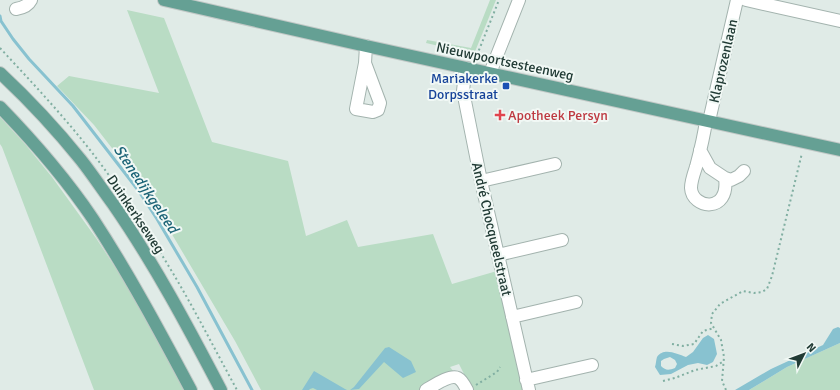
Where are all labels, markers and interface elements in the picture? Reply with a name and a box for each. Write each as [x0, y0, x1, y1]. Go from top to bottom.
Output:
street label: Klaprozenlaan [706, 17, 741, 105]
street label: Nieuwpoortsesteenweg [435, 39, 575, 84]
place label: Mariakerke Dorpsstraat [428, 70, 498, 103]
marker: Mariakerke Dorpsstraat [501, 81, 511, 91]
place label: Apotheek Persyn [508, 107, 608, 124]
marker: Apotheek Persyn [495, 110, 505, 120]
water label: Stenedijkgeleed [110, 141, 183, 238]
street label: André Chocqueelstraat [468, 161, 515, 298]
street label: Duinkerkseweg [103, 172, 168, 257]
north arrow [784, 334, 824, 374]
text: N [804, 340, 818, 355]

